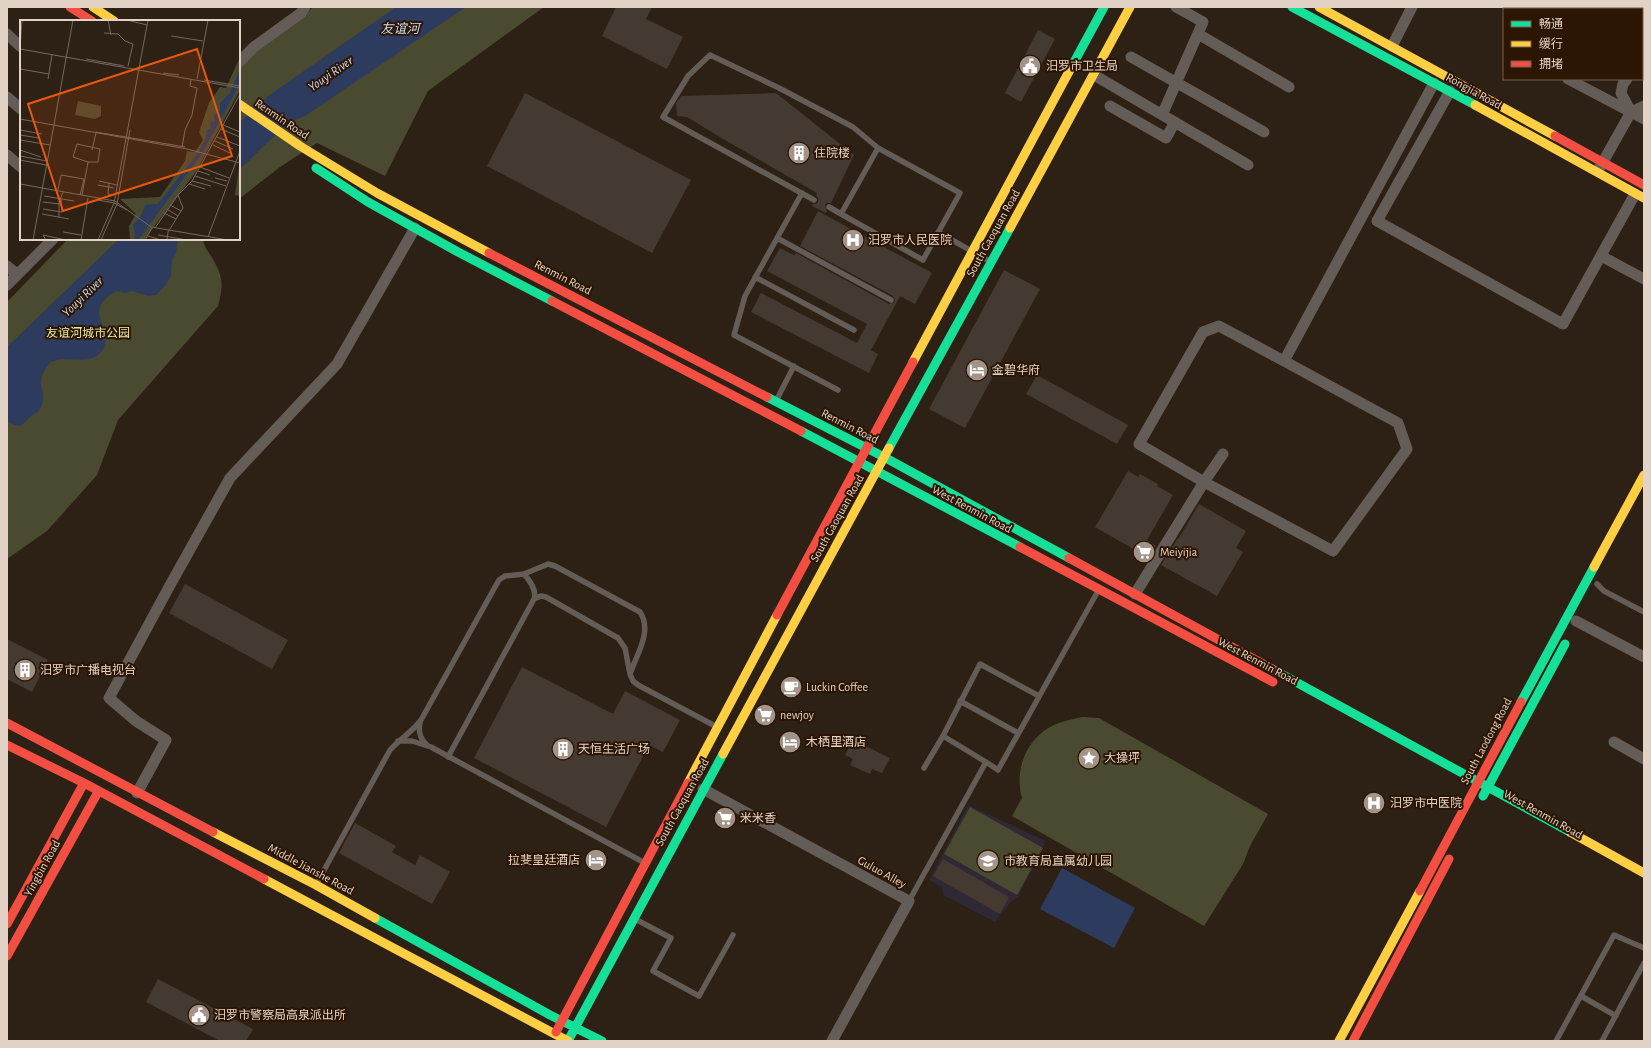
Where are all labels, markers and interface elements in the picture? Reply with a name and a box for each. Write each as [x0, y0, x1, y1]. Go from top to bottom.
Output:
legend [1503, 8, 1643, 80]
text: 畅通 [1539, 17, 1563, 30]
inset map [20, 20, 240, 240]
water label: 友谊河 [380, 22, 422, 36]
text: 缓行 [1539, 37, 1563, 50]
public building icon: 汨罗市卫生局 [1017, 53, 1043, 79]
water label: Youyi River [306, 54, 356, 94]
text: 拥堵 [1539, 58, 1563, 70]
place label: 汨罗市卫生局 [1046, 59, 1118, 72]
street label: Rongjia Road [1444, 71, 1504, 112]
street label: Renmin Road [253, 97, 311, 141]
building icon: 住院楼 [786, 140, 812, 166]
place label: 住院楼 [814, 146, 850, 159]
street label: South Gaoquan Road [964, 187, 1022, 279]
hospital icon: 汨罗市人民医院 [840, 227, 866, 253]
place label: 汨罗市人民医院 [868, 233, 952, 246]
street label: Renmin Road [532, 257, 594, 297]
water label: Youyi River [60, 274, 107, 320]
park label: 友谊河城市公园 [46, 326, 130, 339]
hotel icon: 金碧华府 [964, 357, 990, 383]
place label: 金碧华府 [992, 363, 1040, 376]
street label: Renmin Road [819, 406, 881, 446]
street label: South Gaoquan Road [808, 472, 866, 564]
street label: West Renmin Road [930, 483, 1014, 535]
supermarket icon: Meiyijia [1131, 539, 1157, 565]
place label: Meiyijia [1160, 546, 1198, 559]
street label: West Renmin Road [1216, 635, 1300, 687]
building icon: 汨罗市广播电视台 [12, 657, 38, 683]
place label: 汨罗市广播电视台 [40, 663, 136, 676]
cafe icon: Luckin Coffee [778, 674, 804, 700]
place label: Luckin Coffee [806, 681, 868, 693]
street label: South Laodong Road [1458, 696, 1514, 786]
supermarket icon: newjoy [752, 702, 778, 728]
place label: newjoy [780, 709, 814, 722]
hotel icon: 木栖里酒店 [777, 729, 803, 755]
place label: 木栖里酒店 [806, 735, 866, 748]
building icon: 天恒生活广场 [550, 736, 576, 762]
place label: 天恒生活广场 [578, 742, 650, 755]
place icon: 大操坪 [1076, 745, 1102, 771]
place label: 大操坪 [1104, 752, 1140, 764]
street label: South Gaoquan Road [653, 756, 711, 848]
street label: West Renmin Road [1501, 787, 1585, 841]
hospital icon: 汨罗市中医院 [1361, 790, 1387, 816]
place label: 汨罗市中医院 [1390, 796, 1462, 809]
supermarket icon: 米米香 [712, 805, 738, 831]
place label: 米米香 [740, 812, 776, 824]
street label: Yingbin Road [22, 838, 62, 898]
street label: Middle Jianshe Road [266, 841, 356, 897]
hotel icon: 拉斐皇廷酒店 [583, 847, 609, 873]
school or university icon: 市教育局直属幼儿园 [975, 848, 1001, 874]
place label: 拉斐皇廷酒店 [508, 853, 580, 866]
street label: Guluo Alley [855, 854, 908, 891]
place label: 市教育局直属幼儿园 [1004, 854, 1112, 867]
public building icon: 汨罗市警察局高泉派出所 [186, 1002, 212, 1028]
place label: 汨罗市警察局高泉派出所 [214, 1008, 346, 1021]

